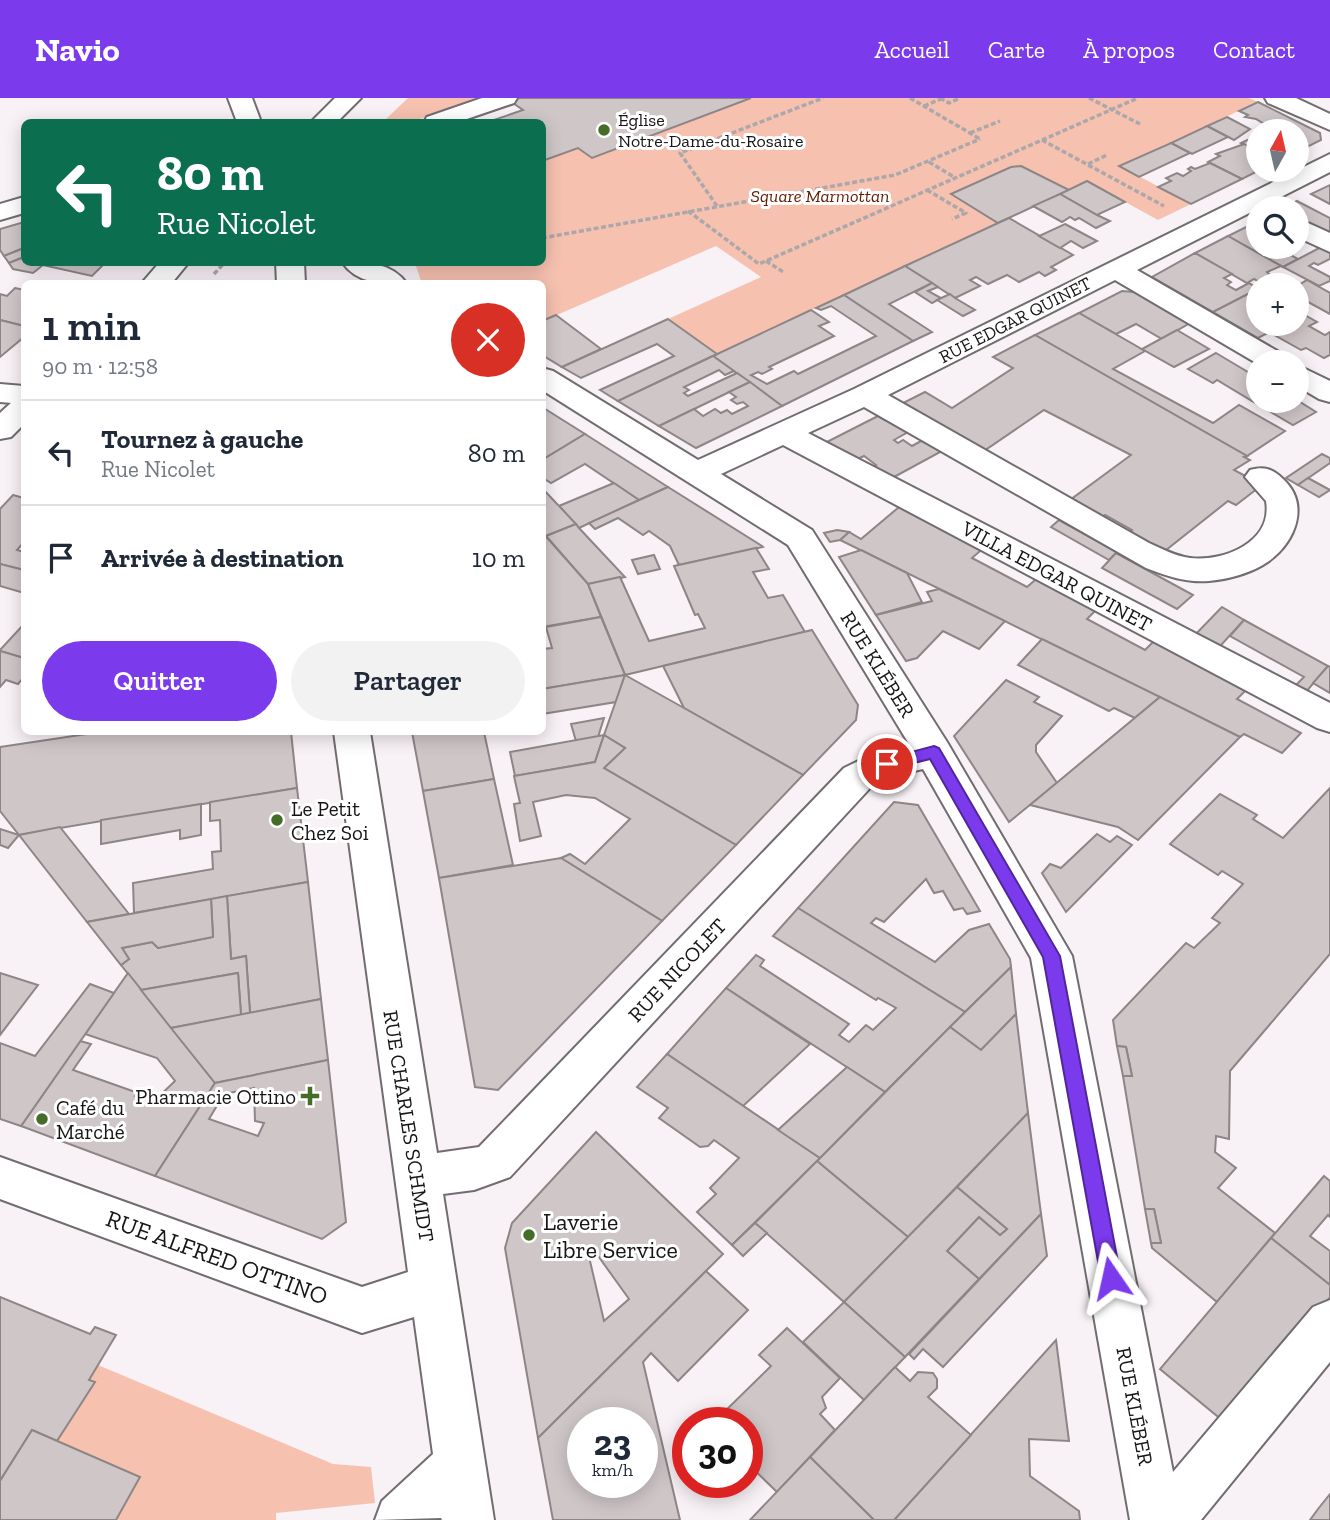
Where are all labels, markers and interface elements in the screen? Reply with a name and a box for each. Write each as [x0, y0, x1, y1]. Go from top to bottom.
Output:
text: Navio [35, 30, 120, 69]
text: Accueil [874, 35, 950, 64]
text: Carte [988, 35, 1045, 64]
text: À propos [1083, 35, 1175, 64]
text: Contact [1213, 35, 1295, 64]
place label: Église Notre-Dame-du-Rosaire [618, 109, 803, 152]
north arrow [1246, 119, 1309, 182]
map controls [1246, 119, 1309, 413]
marker: Église Notre-Dame-du-Rosaire [596, 122, 612, 138]
text: 80 m [157, 144, 264, 203]
icon: left [42, 147, 133, 238]
park label: Square Marmottan [751, 185, 889, 207]
button: search [1246, 196, 1309, 259]
text: Rue Nicolet [157, 204, 316, 242]
street label: RUE EDGAR QUINET [935, 272, 1095, 368]
button: + [1246, 273, 1309, 336]
text: 1 min [42, 300, 141, 351]
button: close [451, 303, 525, 377]
button: − [1246, 350, 1309, 413]
text: 90 m · 12:58 [42, 352, 158, 380]
text: Tournez à gauche [101, 423, 303, 455]
icon: left [42, 434, 80, 472]
text: 80 m [468, 437, 525, 469]
text: Rue Nicolet [101, 455, 215, 483]
street label: VILLA EDGAR QUINET [957, 515, 1156, 637]
icon: arrive [42, 539, 80, 577]
text: Arrivée à destination [101, 542, 344, 574]
text: 10 m [472, 542, 525, 574]
street label: RUE KLÉBER [836, 606, 920, 722]
button: Quitter [42, 641, 277, 721]
button: Partager [291, 641, 525, 721]
pin [857, 734, 917, 794]
icon: arrive [868, 745, 906, 783]
place label: Le Petit Chez Soi [291, 796, 369, 845]
marker: Le Petit Chez Soi [269, 812, 285, 828]
street label: RUE NICOLET [623, 913, 731, 1027]
street label: RUE CHARLES SCHMIDT [378, 1008, 440, 1244]
place label: Pharmacie Ottino [135, 1084, 296, 1109]
marker: Pharmacie Ottino [302, 1088, 318, 1104]
place label: Café du Marché [56, 1095, 125, 1144]
marker: Café du Marché [34, 1111, 50, 1127]
street label: RUE ALFRED OTTINO [102, 1203, 332, 1311]
place label: Laverie Libre Service [543, 1207, 678, 1264]
marker: Laverie Libre Service [521, 1227, 537, 1243]
position arrow [1074, 1241, 1148, 1315]
street label: RUE KLÉBER [1111, 1345, 1159, 1467]
speed limit sign: 30 [672, 1407, 763, 1498]
text: 23 [594, 1422, 631, 1464]
text: km/h [592, 1459, 633, 1481]

